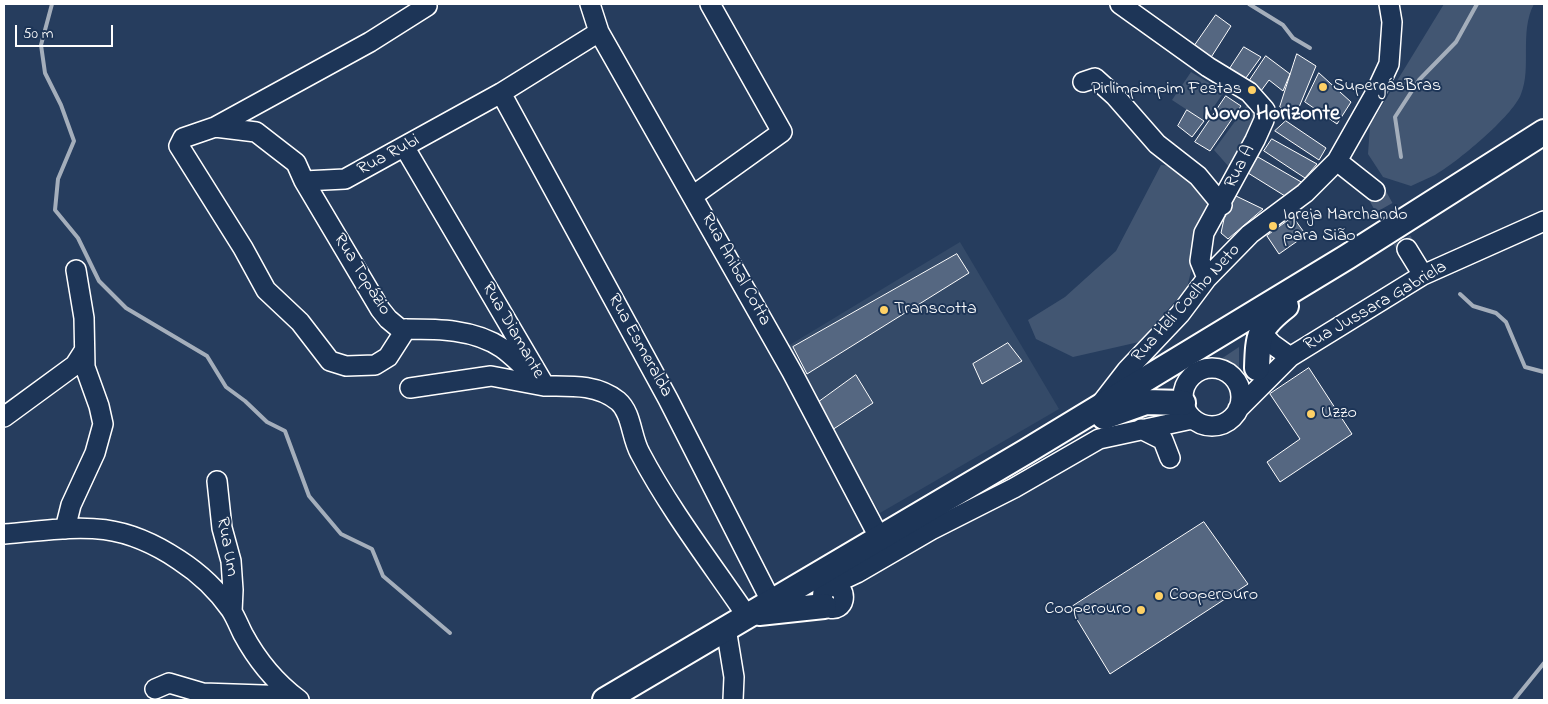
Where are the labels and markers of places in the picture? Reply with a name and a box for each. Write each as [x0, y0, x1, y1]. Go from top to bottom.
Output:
place label: SupergásBras [1333, 76, 1441, 98]
place label: Pirlimpimpim Festas [1091, 79, 1242, 101]
marker: SupergásBras [1317, 81, 1329, 93]
marker: Pirlimpimpim Festas [1246, 84, 1258, 96]
place label: Igreja Marchando para Sião [1283, 205, 1408, 248]
marker: Igreja Marchando para Sião [1267, 220, 1279, 232]
place label: Transcotta [894, 299, 977, 321]
marker: Transcotta [878, 304, 890, 316]
place label: Uzzo [1321, 403, 1357, 425]
marker: Uzzo [1305, 408, 1317, 420]
place label: CooperOuro [1169, 585, 1258, 607]
marker: CooperOuro [1153, 590, 1165, 602]
place label: Cooperouro [1044, 599, 1131, 621]
marker: Cooperouro [1135, 604, 1147, 616]

